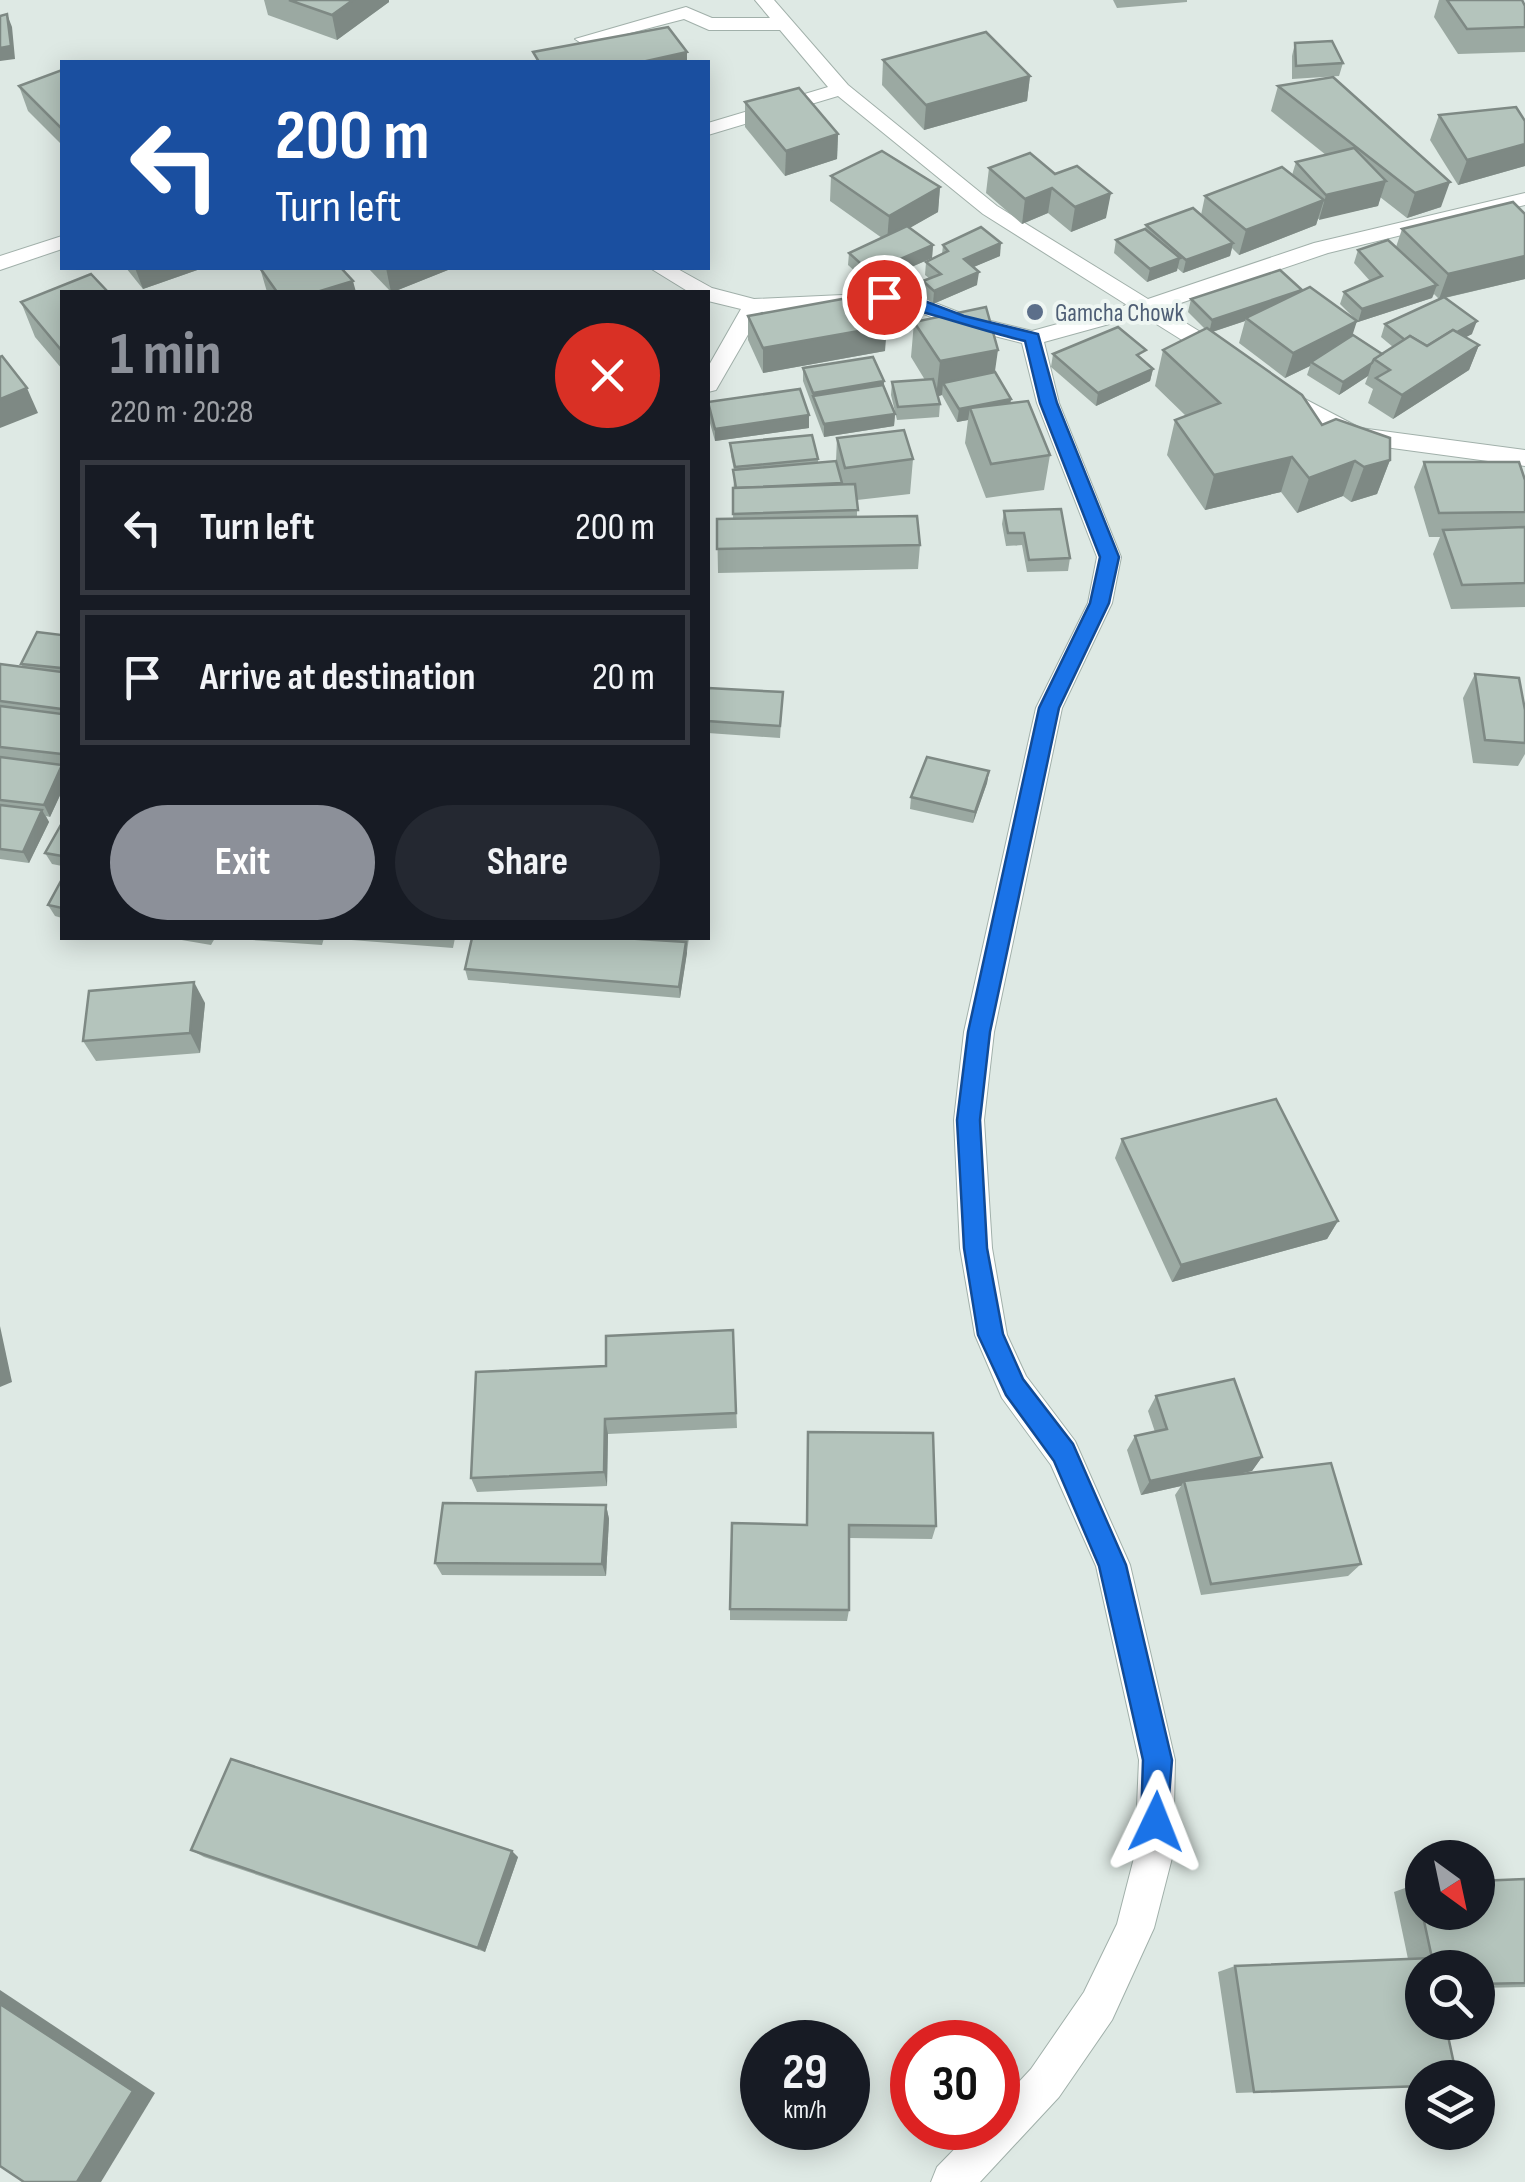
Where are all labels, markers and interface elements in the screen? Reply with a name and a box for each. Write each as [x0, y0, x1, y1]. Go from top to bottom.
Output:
text: 200 m [275, 95, 430, 179]
icon: left [110, 100, 240, 230]
text: Turn left [275, 180, 401, 235]
pin [842, 255, 927, 340]
icon: arrive [857, 270, 912, 325]
place label: Gamcha Chowk [1055, 298, 1184, 329]
marker: Gamcha Chowk [1024, 301, 1046, 323]
text: 1 min [110, 319, 222, 391]
button: close [555, 323, 660, 428]
text: 220 m · 20:28 [110, 393, 253, 432]
icon: left [115, 500, 170, 555]
text: Turn left [200, 505, 314, 550]
text: 200 m [575, 505, 655, 550]
icon: arrive [115, 650, 170, 705]
text: Arrive at destination [200, 655, 475, 700]
text: 20 m [592, 655, 655, 700]
button: Exit [110, 805, 375, 920]
button: Share [395, 805, 660, 920]
position arrow [1104, 1770, 1208, 1874]
north arrow [1405, 1840, 1495, 1930]
map controls [1405, 1840, 1495, 2150]
button: search [1405, 1950, 1495, 2040]
speed limit sign: 30 [890, 2020, 1020, 2150]
text: 29 [782, 2043, 828, 2103]
button: layers [1405, 2060, 1495, 2150]
text: km/h [783, 2095, 827, 2126]

